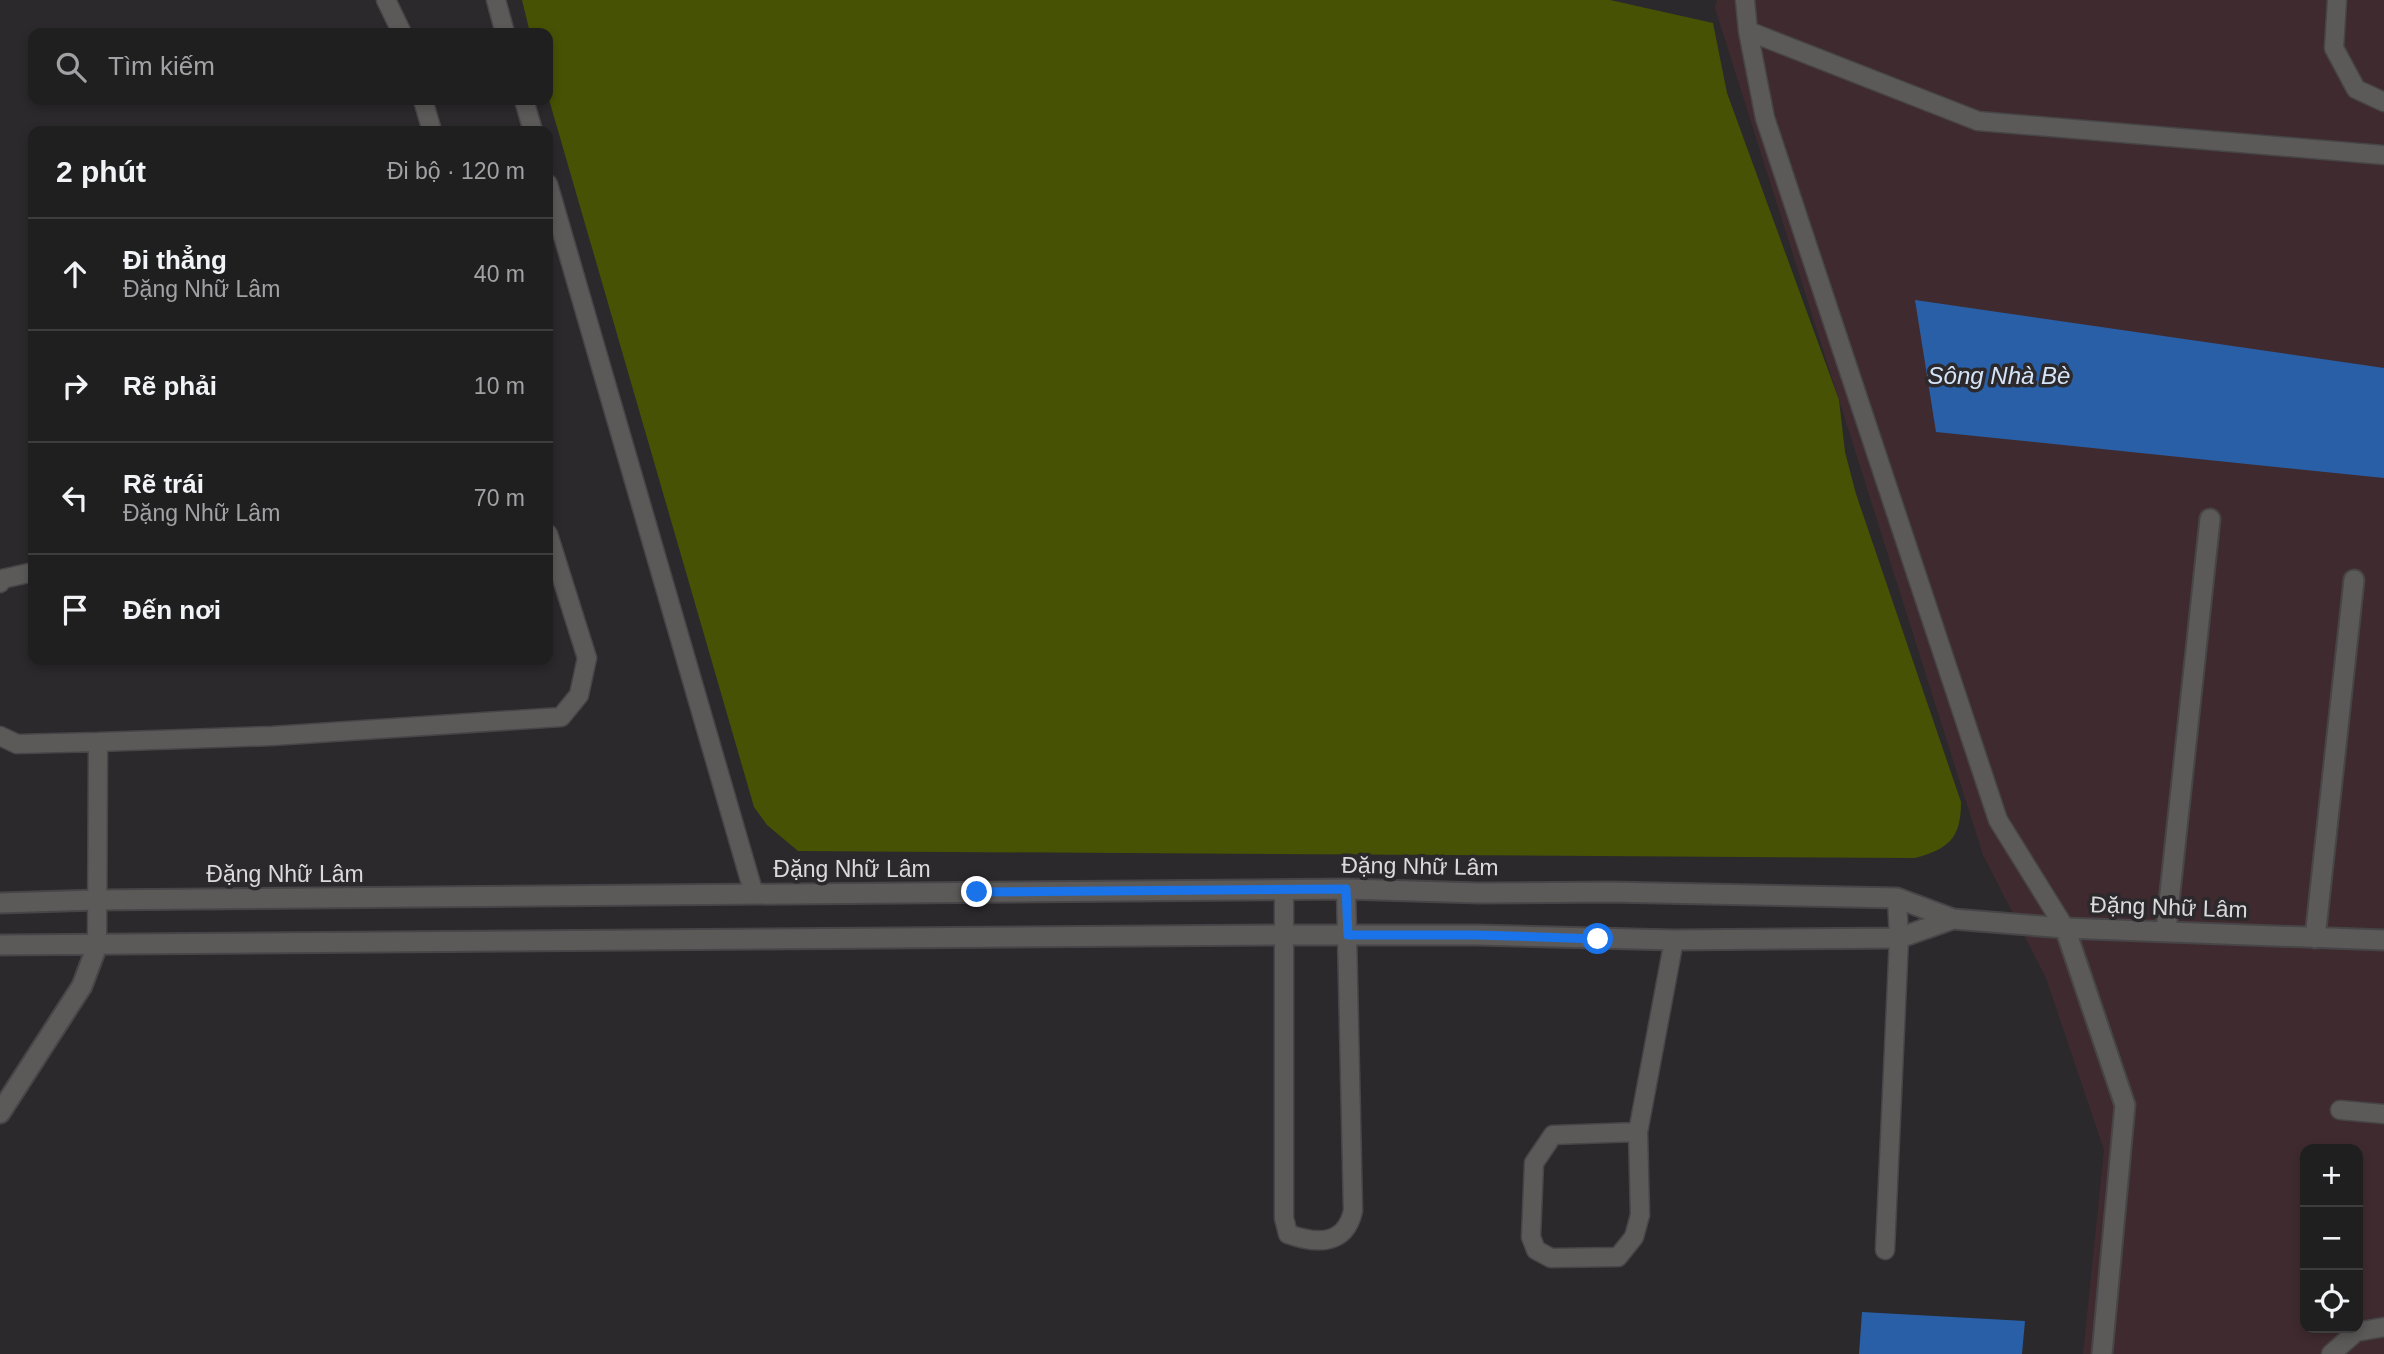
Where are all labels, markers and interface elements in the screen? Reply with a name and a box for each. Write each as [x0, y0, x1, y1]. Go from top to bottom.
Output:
search box [28, 28, 553, 105]
icon: search [52, 48, 90, 86]
text: Tìm kiếm [108, 51, 215, 81]
text: 2 phút [56, 155, 146, 188]
text: Đi bộ · 120 m [387, 158, 525, 184]
text: Đi thẳng [123, 245, 227, 275]
icon: ahead [56, 255, 94, 293]
text: 40 m [474, 261, 525, 287]
text: Đặng Nhữ Lâm [123, 276, 280, 302]
water label: Sông Nhà Bè [1928, 362, 2070, 389]
icon: right [56, 367, 94, 405]
text: Rẽ phải [123, 371, 217, 401]
text: 10 m [474, 373, 525, 399]
text: Rẽ trái [123, 469, 204, 499]
icon: left [56, 479, 94, 517]
text: 70 m [474, 485, 525, 511]
text: Đặng Nhữ Lâm [123, 500, 280, 526]
icon: arrive [56, 591, 94, 629]
text: Đến nơi [123, 595, 221, 625]
street label: Đặng Nhữ Lâm [1341, 852, 1499, 880]
street label: Đặng Nhữ Lâm [773, 856, 931, 882]
street label: Đặng Nhữ Lâm [206, 861, 364, 887]
route end [961, 876, 992, 907]
street label: Đặng Nhữ Lâm [2090, 891, 2248, 923]
route start [1582, 923, 1613, 954]
map controls [2300, 1144, 2363, 1333]
button: + [2300, 1144, 2363, 1207]
button: − [2300, 1207, 2363, 1270]
button: locate [2300, 1270, 2363, 1333]

